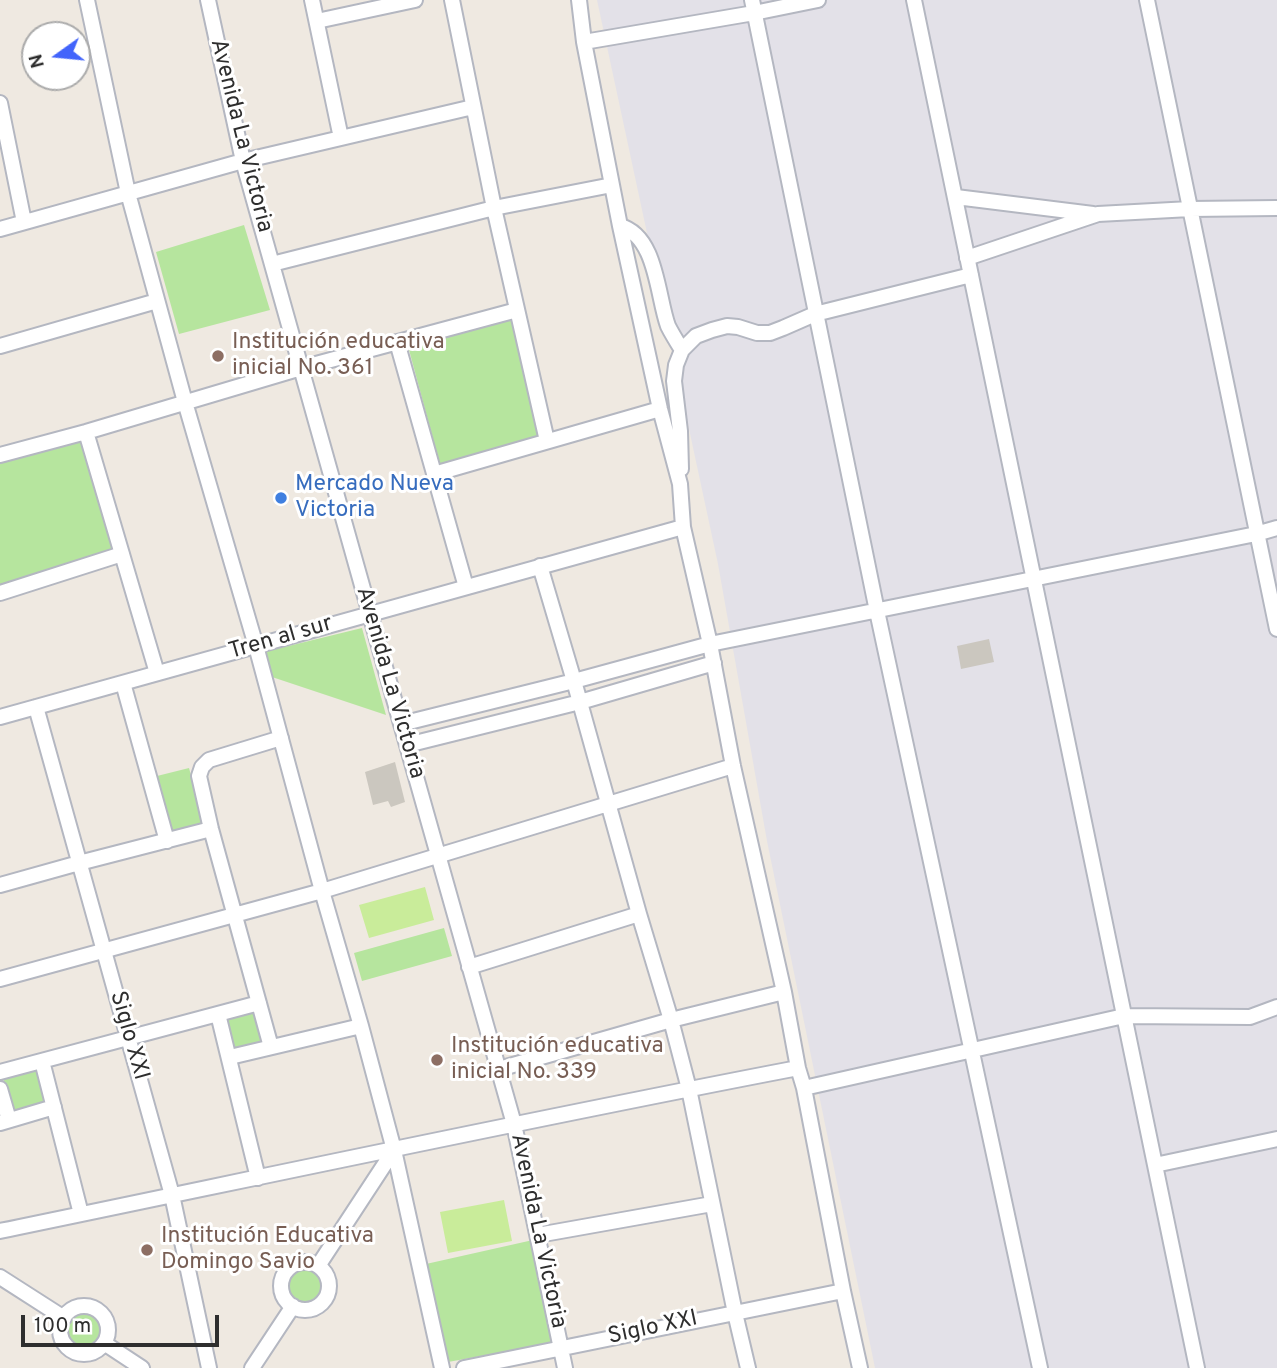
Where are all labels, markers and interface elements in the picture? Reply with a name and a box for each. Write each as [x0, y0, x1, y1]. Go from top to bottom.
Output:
north arrow [21, 21, 91, 91]
street label: Avenida La Victoria [203, 36, 277, 236]
text: N [24, 51, 51, 71]
place label: Institución educativa inicial No. 361 [232, 329, 445, 383]
marker: Institución educativa inicial No. 361 [210, 348, 226, 364]
place label: Mercado Nueva Victoria [295, 471, 454, 525]
marker: Mercado Nueva Victoria [273, 490, 289, 506]
street label: Avenida La Victoria [348, 584, 430, 782]
street label: Tren al sur [226, 611, 336, 667]
street label: Siglo XXI [102, 989, 154, 1083]
place label: Institución educativa inicial No. 339 [451, 1033, 664, 1087]
marker: Institución educativa inicial No. 339 [429, 1052, 445, 1068]
street label: Avenida La Victoria [503, 1131, 571, 1331]
place label: Institución Educativa Domingo Savio [161, 1223, 374, 1277]
marker: Institución Educativa Domingo Savio [139, 1242, 155, 1258]
scale bar [24, 1302, 222, 1346]
street label: Siglo XXI [606, 1306, 700, 1352]
text: 100 m [34, 1313, 91, 1340]

